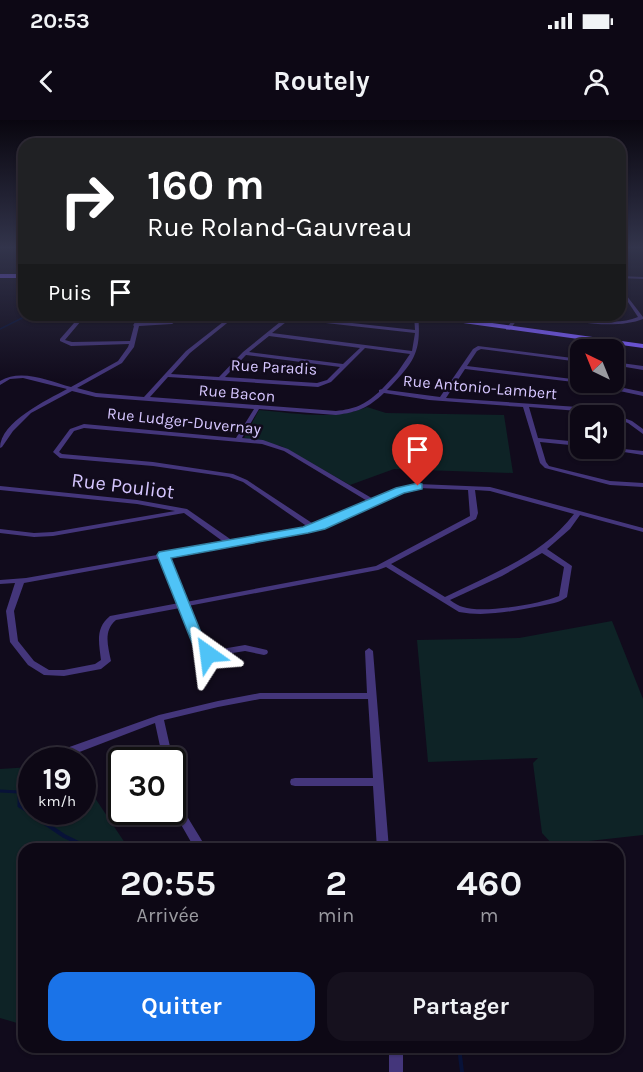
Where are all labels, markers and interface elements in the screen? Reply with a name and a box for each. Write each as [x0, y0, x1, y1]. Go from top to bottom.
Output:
text: 20:53 [30, 8, 90, 34]
icon: back [30, 65, 63, 98]
text: Routely [273, 65, 370, 97]
icon: person [580, 65, 613, 98]
text: 160 m [147, 160, 265, 210]
icon: right [48, 162, 126, 240]
text: Rue Roland-Gauvreau [147, 211, 413, 243]
icon: arrive [104, 276, 137, 309]
text: Puis [48, 280, 92, 306]
north arrow [570, 339, 624, 393]
map controls [570, 339, 624, 459]
street label: Rue Paradis [230, 355, 318, 379]
street label: Rue Antonio-Lambert [402, 371, 558, 403]
street label: Rue Bacon [198, 380, 276, 406]
street label: Rue Ludger-Duvernay [106, 403, 263, 439]
button: sound [570, 405, 624, 459]
pin [392, 424, 443, 486]
icon: arrive [401, 433, 434, 466]
street label: Rue Pouliot [70, 468, 176, 504]
position arrow [176, 622, 240, 686]
speed limit sign: 30 [108, 747, 186, 825]
text: 19 [42, 761, 71, 797]
text: km/h [38, 792, 76, 810]
text: 20:55 [120, 862, 216, 904]
text: 2 [325, 862, 347, 904]
text: 460 [456, 862, 522, 904]
text: Arrivée [137, 904, 199, 927]
text: min [318, 904, 354, 927]
text: m [480, 904, 499, 927]
button: Quitter [48, 972, 315, 1041]
button: Partager [327, 972, 594, 1041]

